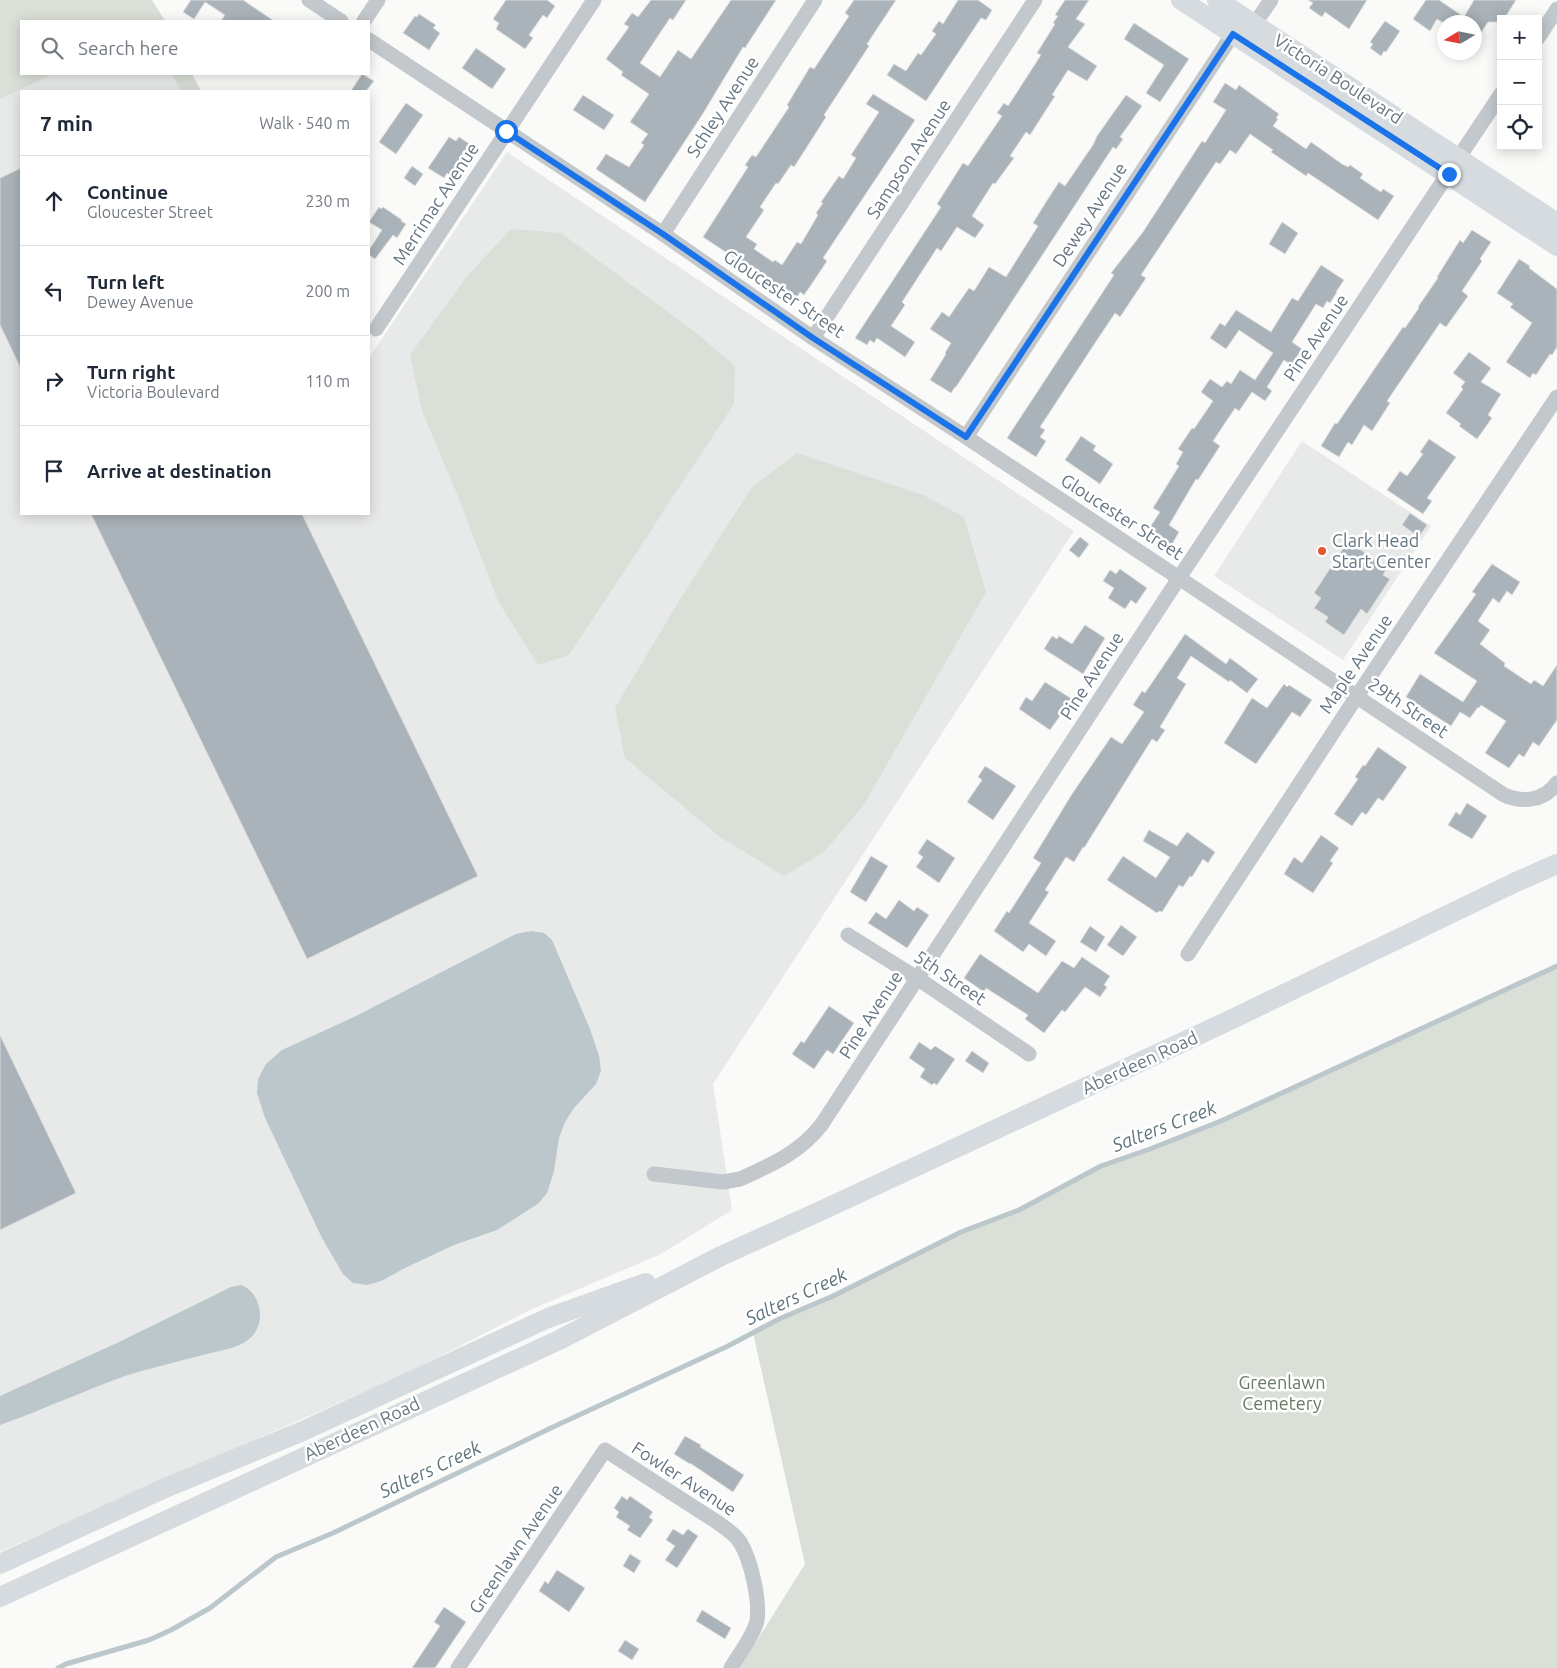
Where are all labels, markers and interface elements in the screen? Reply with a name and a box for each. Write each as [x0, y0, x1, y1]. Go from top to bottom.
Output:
north arrow [1437, 15, 1482, 60]
map controls [1497, 15, 1542, 150]
button: + [1497, 15, 1542, 60]
search box [20, 20, 370, 75]
street label: Victoria Boulevard [1271, 29, 1407, 127]
icon: search [38, 34, 66, 62]
text: Search here [78, 37, 178, 59]
street label: Schley Avenue [682, 52, 762, 161]
button: − [1497, 60, 1542, 105]
street label: Sampson Avenue [862, 95, 954, 222]
button: locate [1497, 105, 1542, 150]
text: 7 min [40, 111, 93, 135]
text: Walk · 540 m [259, 114, 350, 132]
route start [495, 120, 518, 143]
street label: Merrimac Avenue [388, 139, 482, 268]
street label: Dewey Avenue [1048, 159, 1130, 270]
route end [1438, 163, 1461, 186]
text: Continue [87, 181, 168, 203]
icon: ahead [40, 187, 68, 215]
text: 230 m [305, 192, 350, 210]
text: Gloucester Street [87, 203, 213, 221]
street label: Gloucester Street [720, 245, 849, 341]
text: Turn left [87, 271, 165, 293]
icon: left [40, 277, 68, 305]
text: 200 m [305, 282, 350, 300]
street label: Pine Avenue [1279, 290, 1351, 385]
text: Dewey Avenue [87, 293, 194, 311]
text: Turn right [87, 361, 175, 383]
icon: right [40, 367, 68, 395]
text: 110 m [305, 372, 350, 390]
text: Victoria Boulevard [87, 383, 220, 401]
icon: arrive [40, 457, 68, 485]
text: Arrive at destination [87, 460, 272, 482]
street label: Gloucester Street [1058, 469, 1187, 563]
place label: Clark Head Start Center [1332, 530, 1431, 571]
marker: Clark Head Start Center [1316, 545, 1328, 557]
street label: Maple Avenue [1315, 610, 1396, 717]
street label: Pine Avenue [1056, 628, 1127, 723]
street label: 29th Street [1365, 673, 1452, 741]
street label: 5th Street [911, 946, 990, 1008]
street label: Pine Avenue [835, 967, 906, 1062]
street label: Aberdeen Road [1079, 1027, 1201, 1098]
water label: Salters Creek [1108, 1096, 1219, 1156]
water label: Salters Creek [741, 1263, 851, 1330]
park label: Greenlawn Cemetery [1238, 1372, 1326, 1413]
street label: Aberdeen Road [301, 1393, 423, 1464]
water label: Salters Creek [375, 1436, 485, 1503]
street label: Fowler Avenue [629, 1437, 740, 1519]
street label: Greenlawn Avenue [464, 1480, 566, 1617]

